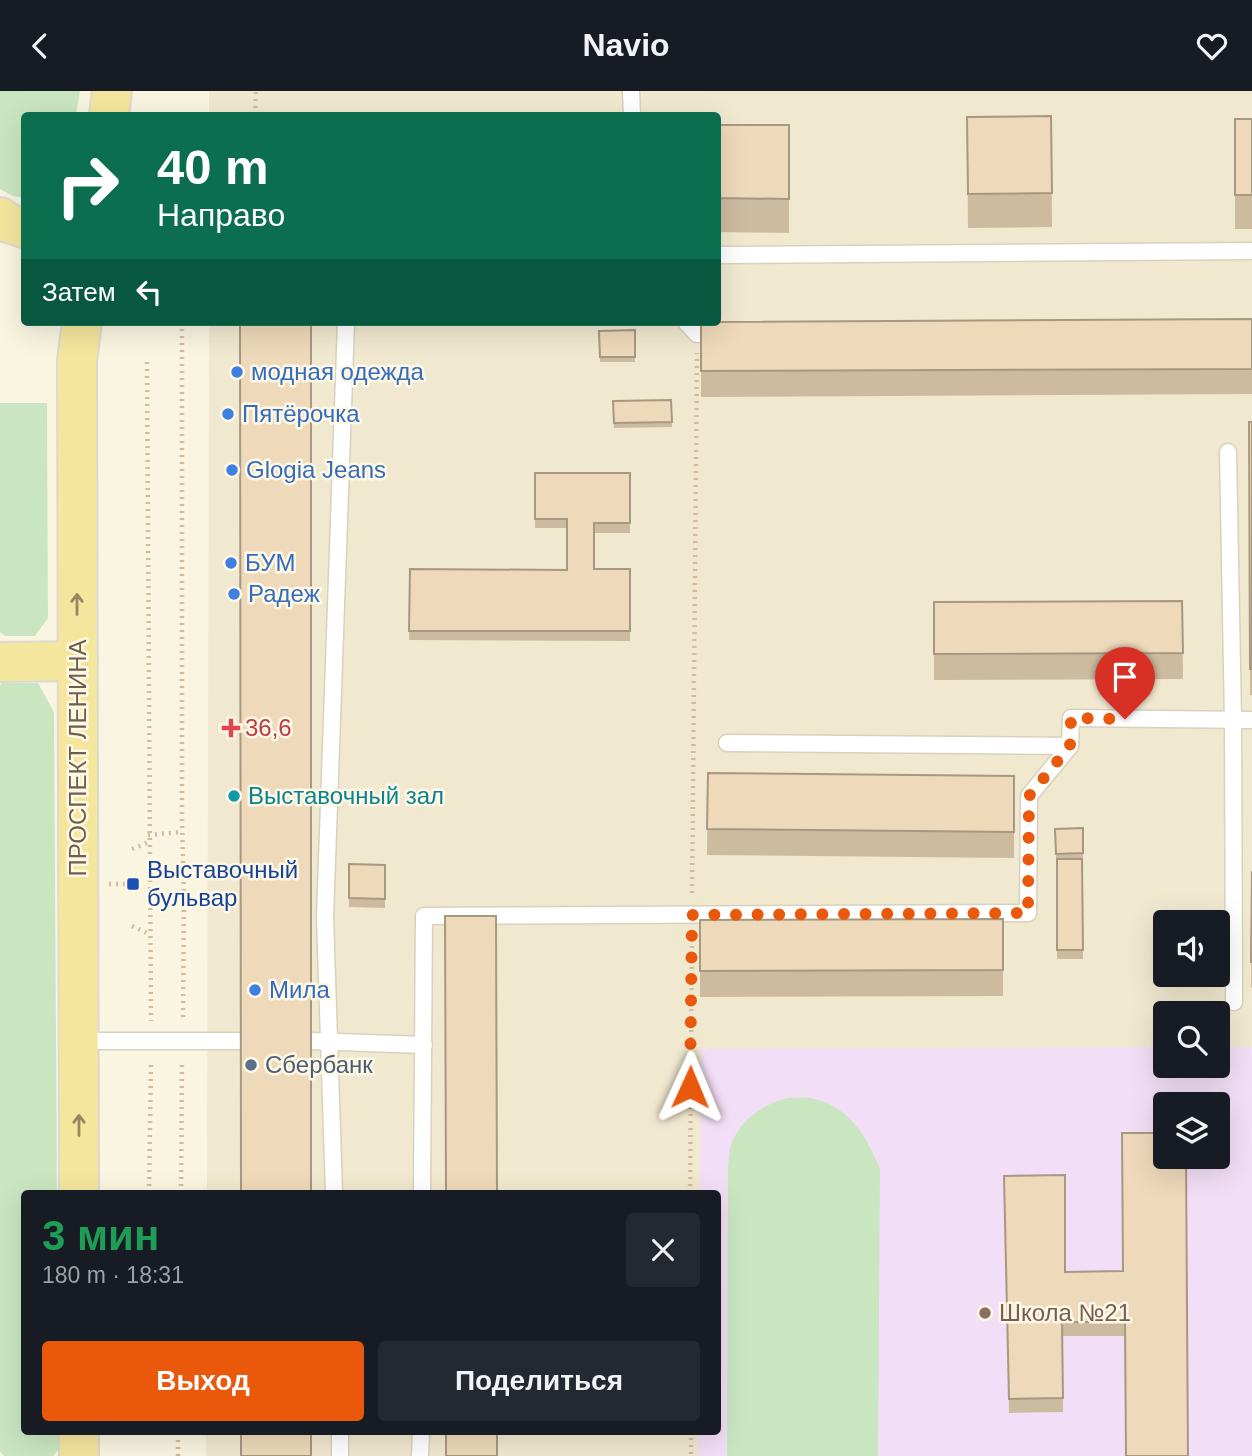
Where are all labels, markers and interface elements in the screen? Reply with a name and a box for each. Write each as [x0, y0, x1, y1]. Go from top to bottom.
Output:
icon: back [21, 27, 59, 65]
text: Navio [582, 27, 670, 63]
icon: heart [1193, 27, 1231, 65]
icon: right [42, 140, 133, 231]
text: 40 m [157, 140, 269, 194]
text: Направо [157, 197, 285, 233]
icon: left [130, 273, 168, 311]
text: Затем [42, 277, 116, 307]
place label: модная одежда [251, 358, 425, 385]
marker: модная одежда [229, 364, 245, 380]
place label: Пятёрочка [242, 400, 360, 427]
marker: Пятёрочка [220, 406, 236, 422]
place label: Glogia Jeans [246, 456, 386, 483]
marker: Glogia Jeans [224, 462, 240, 478]
place label: БУМ [245, 549, 295, 576]
marker: БУМ [223, 555, 239, 571]
place label: Радеж [248, 580, 320, 607]
marker: Радеж [226, 586, 242, 602]
one-way arrow [70, 593, 84, 616]
street label: ПРОСПЕКТ ЛЕНИНА [64, 640, 91, 876]
pin [1095, 647, 1155, 719]
icon: arrive [1106, 658, 1144, 696]
place label: 36,6 [245, 714, 292, 741]
marker: 36,6 [223, 720, 239, 736]
place label: Выставочный зал [248, 782, 444, 809]
marker: Выставочный зал [226, 788, 242, 804]
place label: Выставочный бульвар [147, 856, 298, 911]
marker: Выставочный бульвар [125, 876, 141, 892]
map controls [1153, 910, 1230, 1169]
button: sound [1153, 910, 1230, 987]
place label: Мила [269, 976, 330, 1003]
marker: Мила [247, 982, 263, 998]
button: search [1153, 1001, 1230, 1078]
position arrow [653, 1050, 727, 1124]
place label: Сбербанк [265, 1051, 373, 1078]
marker: Сбербанк [243, 1057, 259, 1073]
button: layers [1153, 1092, 1230, 1169]
one-way arrow [72, 1114, 86, 1137]
text: 3 мин [42, 1212, 159, 1259]
button: close [626, 1213, 700, 1287]
text: 180 m · 18:31 [42, 1262, 184, 1288]
place label: Школа №21 [999, 1299, 1131, 1326]
marker: Школа №21 [977, 1305, 993, 1321]
button: Выход [42, 1341, 364, 1421]
button: Поделиться [378, 1341, 700, 1421]

